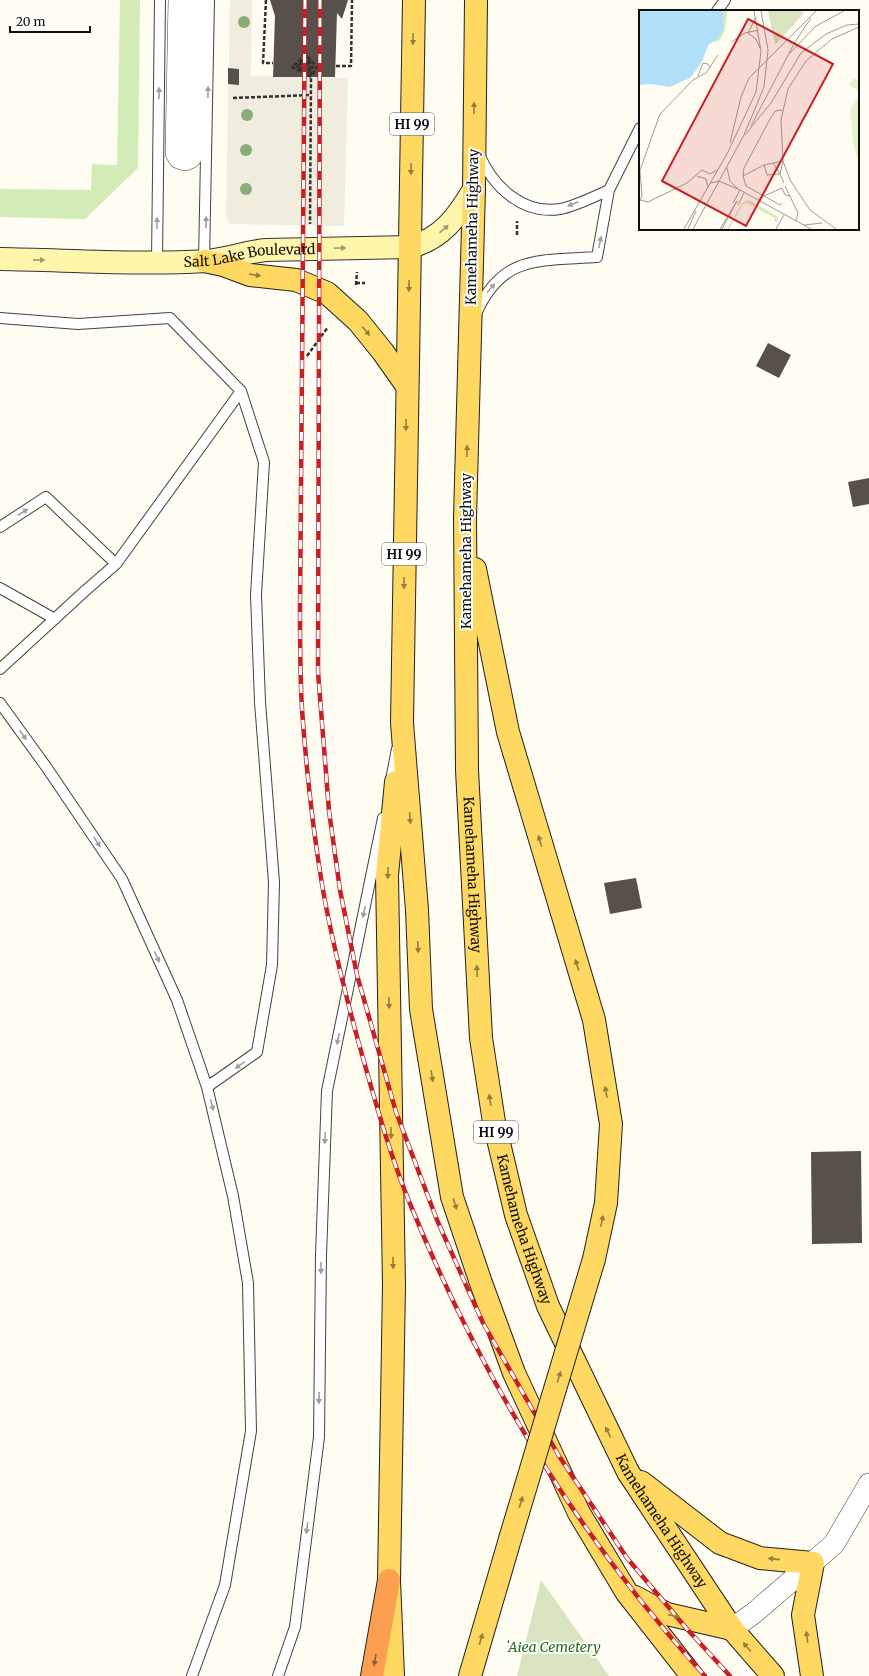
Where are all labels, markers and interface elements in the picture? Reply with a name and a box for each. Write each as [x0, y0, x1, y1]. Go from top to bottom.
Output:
scale bar [10, 8, 90, 34]
inset map [639, 10, 859, 230]
text: 20 m [16, 14, 45, 29]
one-way arrow [410, 33, 416, 46]
one-way arrow [156, 86, 162, 99]
one-way arrow [204, 86, 211, 98]
one-way arrow [471, 102, 478, 114]
road number: HI 99 [390, 113, 434, 135]
street label: Kamehameha Highway [462, 148, 482, 305]
one-way arrow [408, 163, 414, 176]
one-way arrow [568, 201, 579, 207]
one-way arrow [154, 216, 160, 229]
one-way arrow [202, 216, 209, 228]
one-way arrow [439, 225, 449, 234]
one-way arrow [597, 236, 603, 248]
street label: Salt Lake Boulevard [183, 240, 316, 271]
one-way arrow [334, 245, 347, 251]
one-way arrow [33, 256, 45, 263]
one-way arrow [249, 272, 261, 278]
one-way arrow [406, 280, 413, 292]
one-way arrow [486, 283, 495, 293]
one-way arrow [362, 326, 371, 337]
one-way arrow [403, 419, 409, 432]
one-way arrow [464, 444, 470, 457]
street label: Kamehameha Highway [457, 472, 475, 629]
one-way arrow [18, 508, 28, 516]
road number: HI 99 [382, 543, 426, 565]
one-way arrow [401, 577, 407, 590]
one-way arrow [19, 730, 27, 740]
street label: Kamehameha Highway [459, 796, 486, 954]
one-way arrow [406, 812, 413, 824]
one-way arrow [537, 834, 543, 846]
one-way arrow [93, 837, 101, 847]
one-way arrow [384, 867, 391, 879]
one-way arrow [360, 906, 366, 918]
one-way arrow [415, 941, 422, 953]
one-way arrow [154, 951, 160, 962]
one-way arrow [574, 959, 580, 971]
one-way arrow [474, 965, 481, 977]
one-way arrow [386, 997, 392, 1010]
one-way arrow [334, 1033, 340, 1046]
one-way arrow [235, 1060, 245, 1068]
one-way arrow [429, 1070, 435, 1082]
one-way arrow [603, 1086, 609, 1098]
one-way arrow [487, 1094, 493, 1106]
one-way arrow [209, 1099, 215, 1111]
road number: HI 99 [474, 1121, 518, 1143]
one-way arrow [388, 1127, 394, 1140]
one-way arrow [322, 1132, 329, 1144]
street label: Kamehameha Highway [493, 1152, 556, 1308]
one-way arrow [452, 1199, 458, 1211]
one-way arrow [599, 1215, 605, 1227]
one-way arrow [390, 1257, 396, 1270]
one-way arrow [318, 1262, 324, 1275]
one-way arrow [556, 1371, 562, 1383]
one-way arrow [316, 1392, 322, 1405]
one-way arrow [605, 1427, 611, 1438]
street label: Kamehameha Highway [612, 1451, 712, 1592]
one-way arrow [518, 1496, 524, 1508]
one-way arrow [304, 1522, 310, 1534]
one-way arrow [768, 1556, 780, 1563]
one-way arrow [668, 1613, 681, 1619]
one-way arrow [803, 1631, 810, 1643]
one-way arrow [478, 1632, 484, 1644]
park label: ʻAiea Cemetery [507, 1638, 601, 1656]
one-way arrow [743, 1641, 752, 1652]
one-way arrow [372, 1654, 378, 1666]

